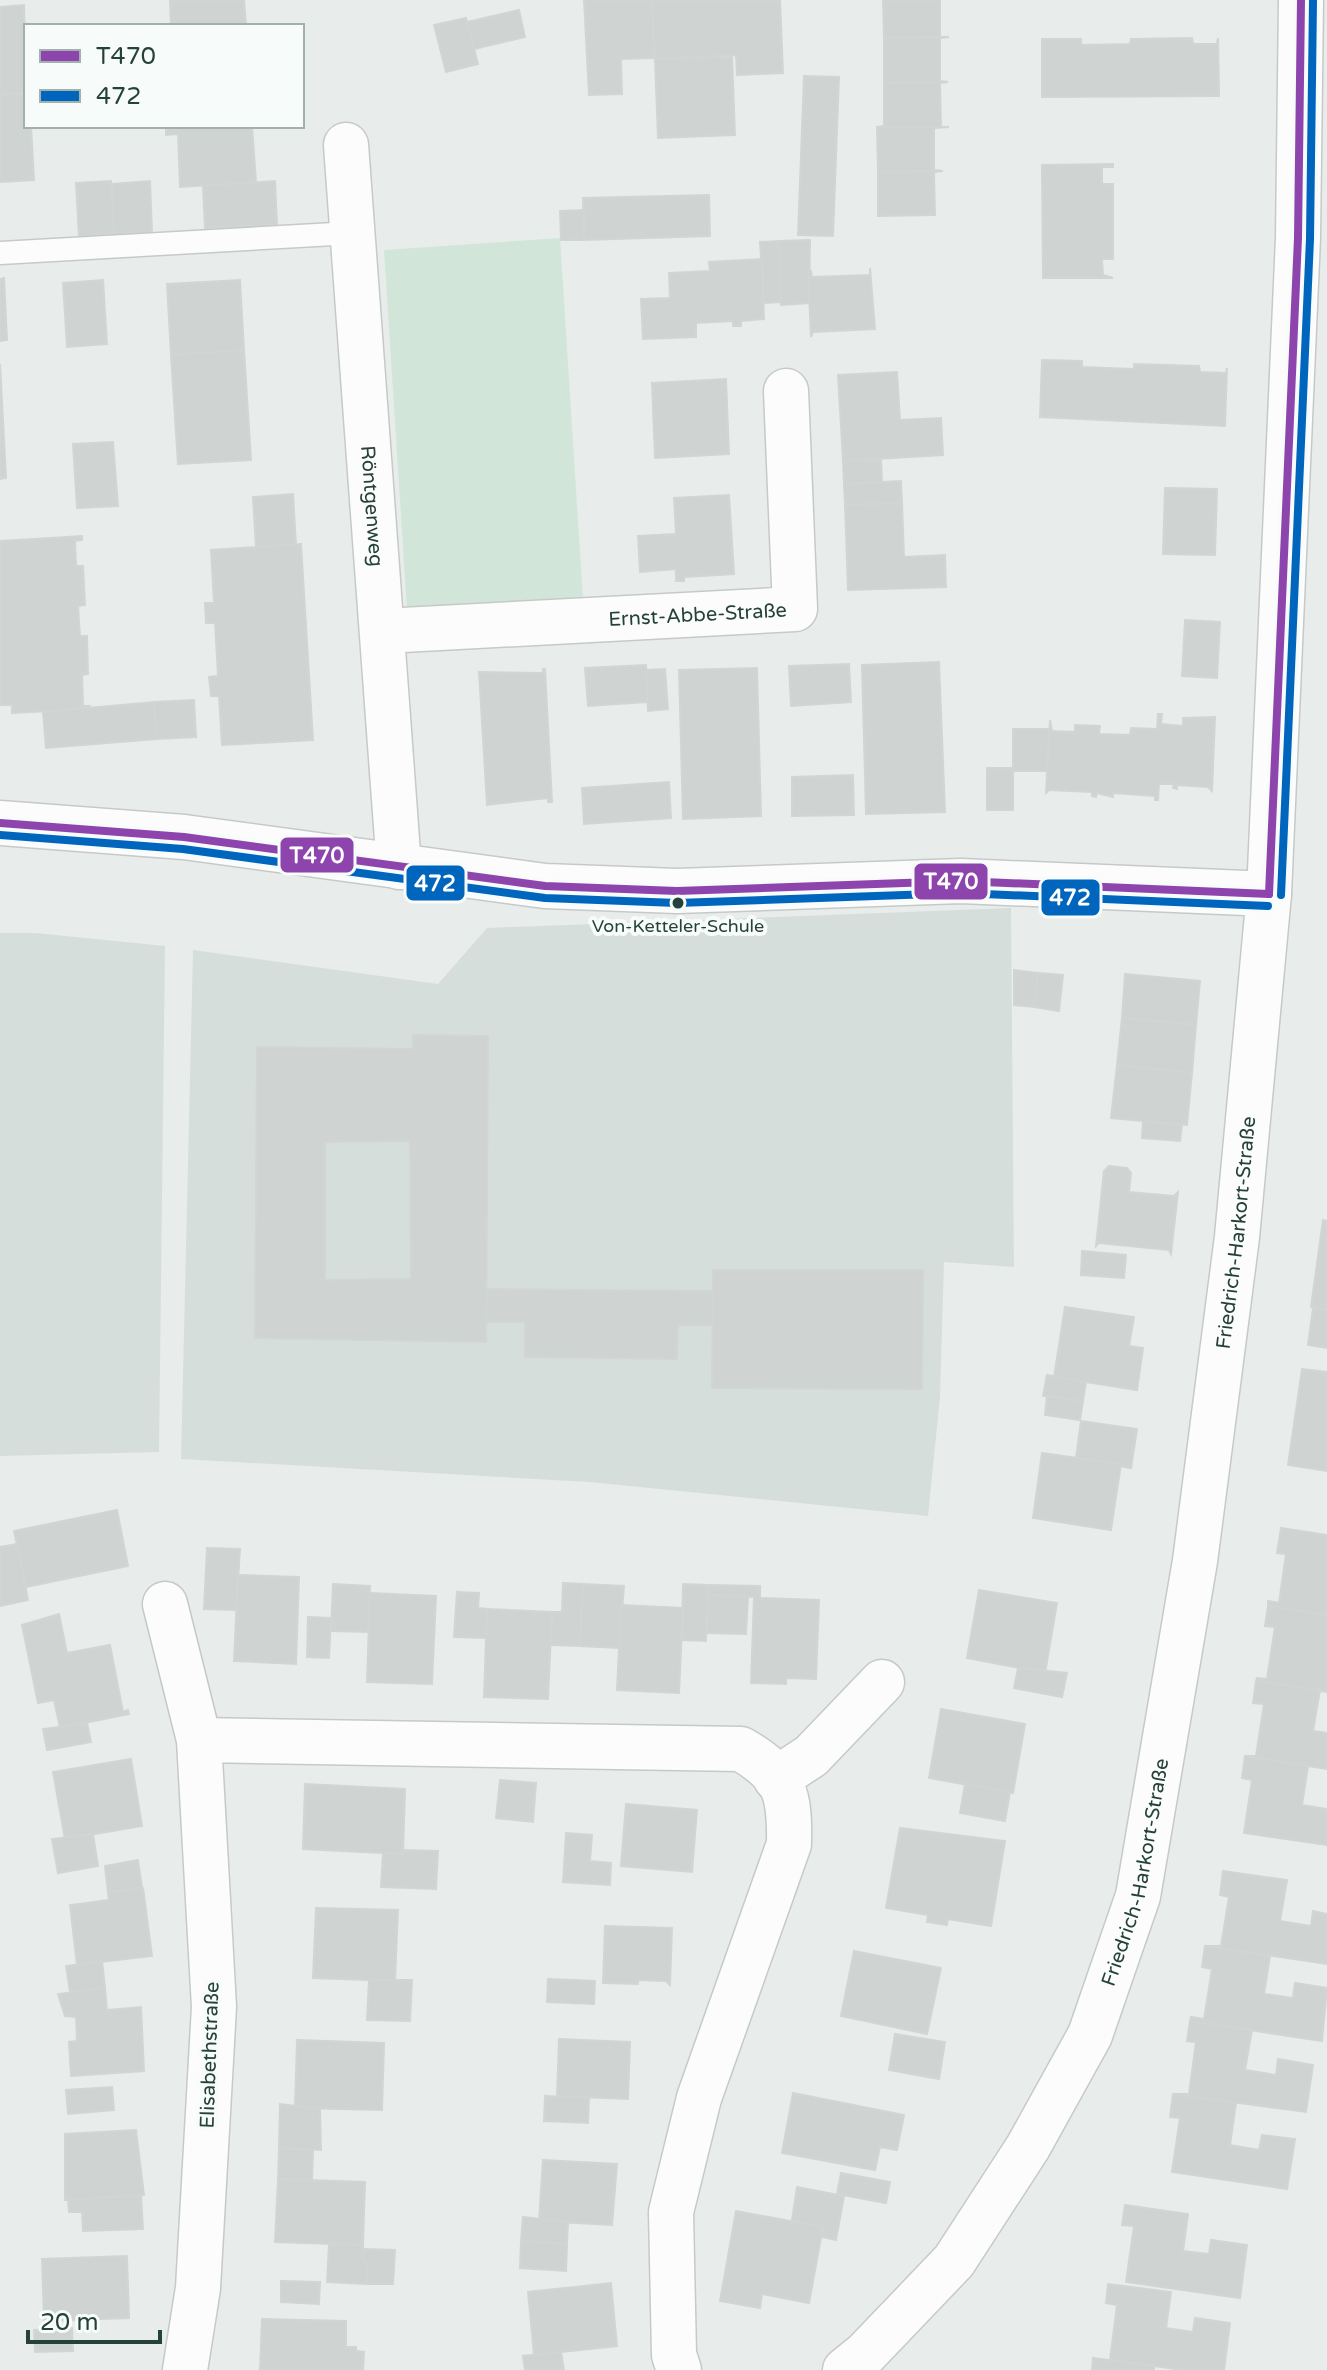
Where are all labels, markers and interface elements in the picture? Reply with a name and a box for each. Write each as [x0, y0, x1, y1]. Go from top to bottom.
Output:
legend [24, 24, 304, 128]
text: T470 [96, 42, 156, 71]
text: 472 [96, 82, 141, 111]
street label: Röntgenweg [355, 445, 388, 568]
street label: Ernst-Abbe-Straße [608, 598, 787, 632]
line badge: T470 [279, 836, 355, 874]
text: T470 [289, 843, 345, 869]
line badge: T470 [913, 862, 989, 901]
line badge: 472 [405, 864, 466, 902]
text: T470 [923, 869, 979, 895]
text: 472 [414, 871, 456, 897]
line badge: 472 [1040, 878, 1101, 917]
text: 472 [1049, 885, 1091, 911]
marker: Von-Ketteler-Schule [670, 895, 686, 911]
place label: Von-Ketteler-Schule [592, 915, 764, 937]
street label: Friedrich-Harkort-Straße [1212, 1115, 1261, 1351]
street label: Friedrich-Harkort-Straße [1097, 1756, 1174, 1989]
street label: Elisabethstraße [195, 1981, 225, 2129]
scale bar [28, 2294, 160, 2344]
text: 20 m [40, 2308, 98, 2337]

